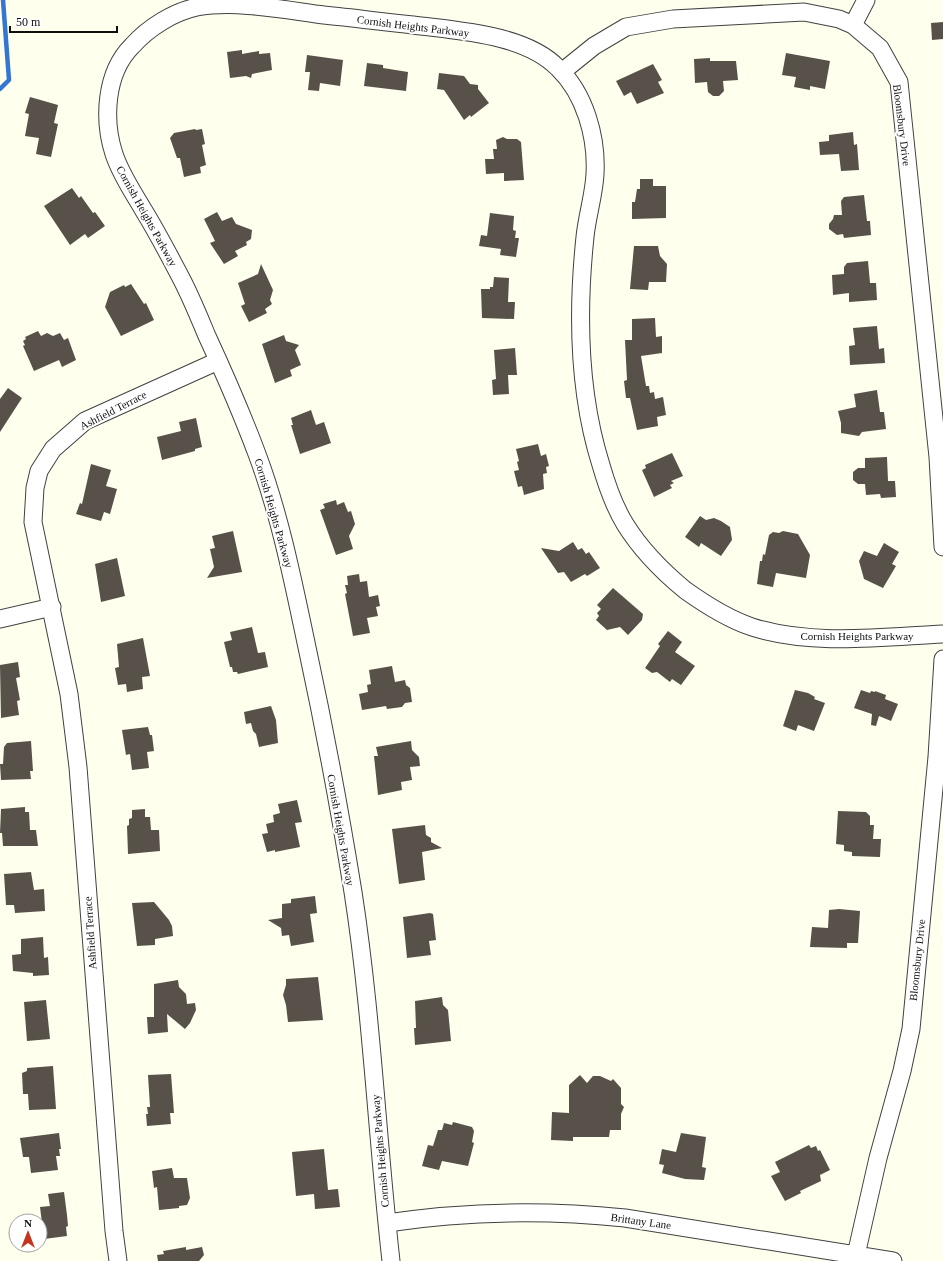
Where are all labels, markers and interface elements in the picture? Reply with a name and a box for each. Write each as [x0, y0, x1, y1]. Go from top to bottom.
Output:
scale bar [10, 8, 117, 34]
street label: Cornish Heights Parkway [356, 13, 470, 39]
text: 50 m [16, 15, 41, 29]
street label: Bloomsbury Drive [891, 83, 913, 167]
street label: Cornish Heights Parkway [114, 164, 180, 269]
street label: Ashfield Terrace [78, 388, 148, 432]
street label: Cornish Heights Parkway [253, 457, 295, 569]
street label: Cornish Heights Parkway [800, 630, 914, 642]
street label: Cornish Heights Parkway [325, 773, 357, 887]
street label: Ashfield Terrace [81, 896, 99, 970]
street label: Bloomsbury Drive [907, 918, 927, 1002]
street label: Cornish Heights Parkway [369, 1094, 391, 1208]
street label: Brittany Lane [610, 1211, 672, 1231]
north arrow [8, 1213, 48, 1253]
text: N [24, 1217, 32, 1229]

